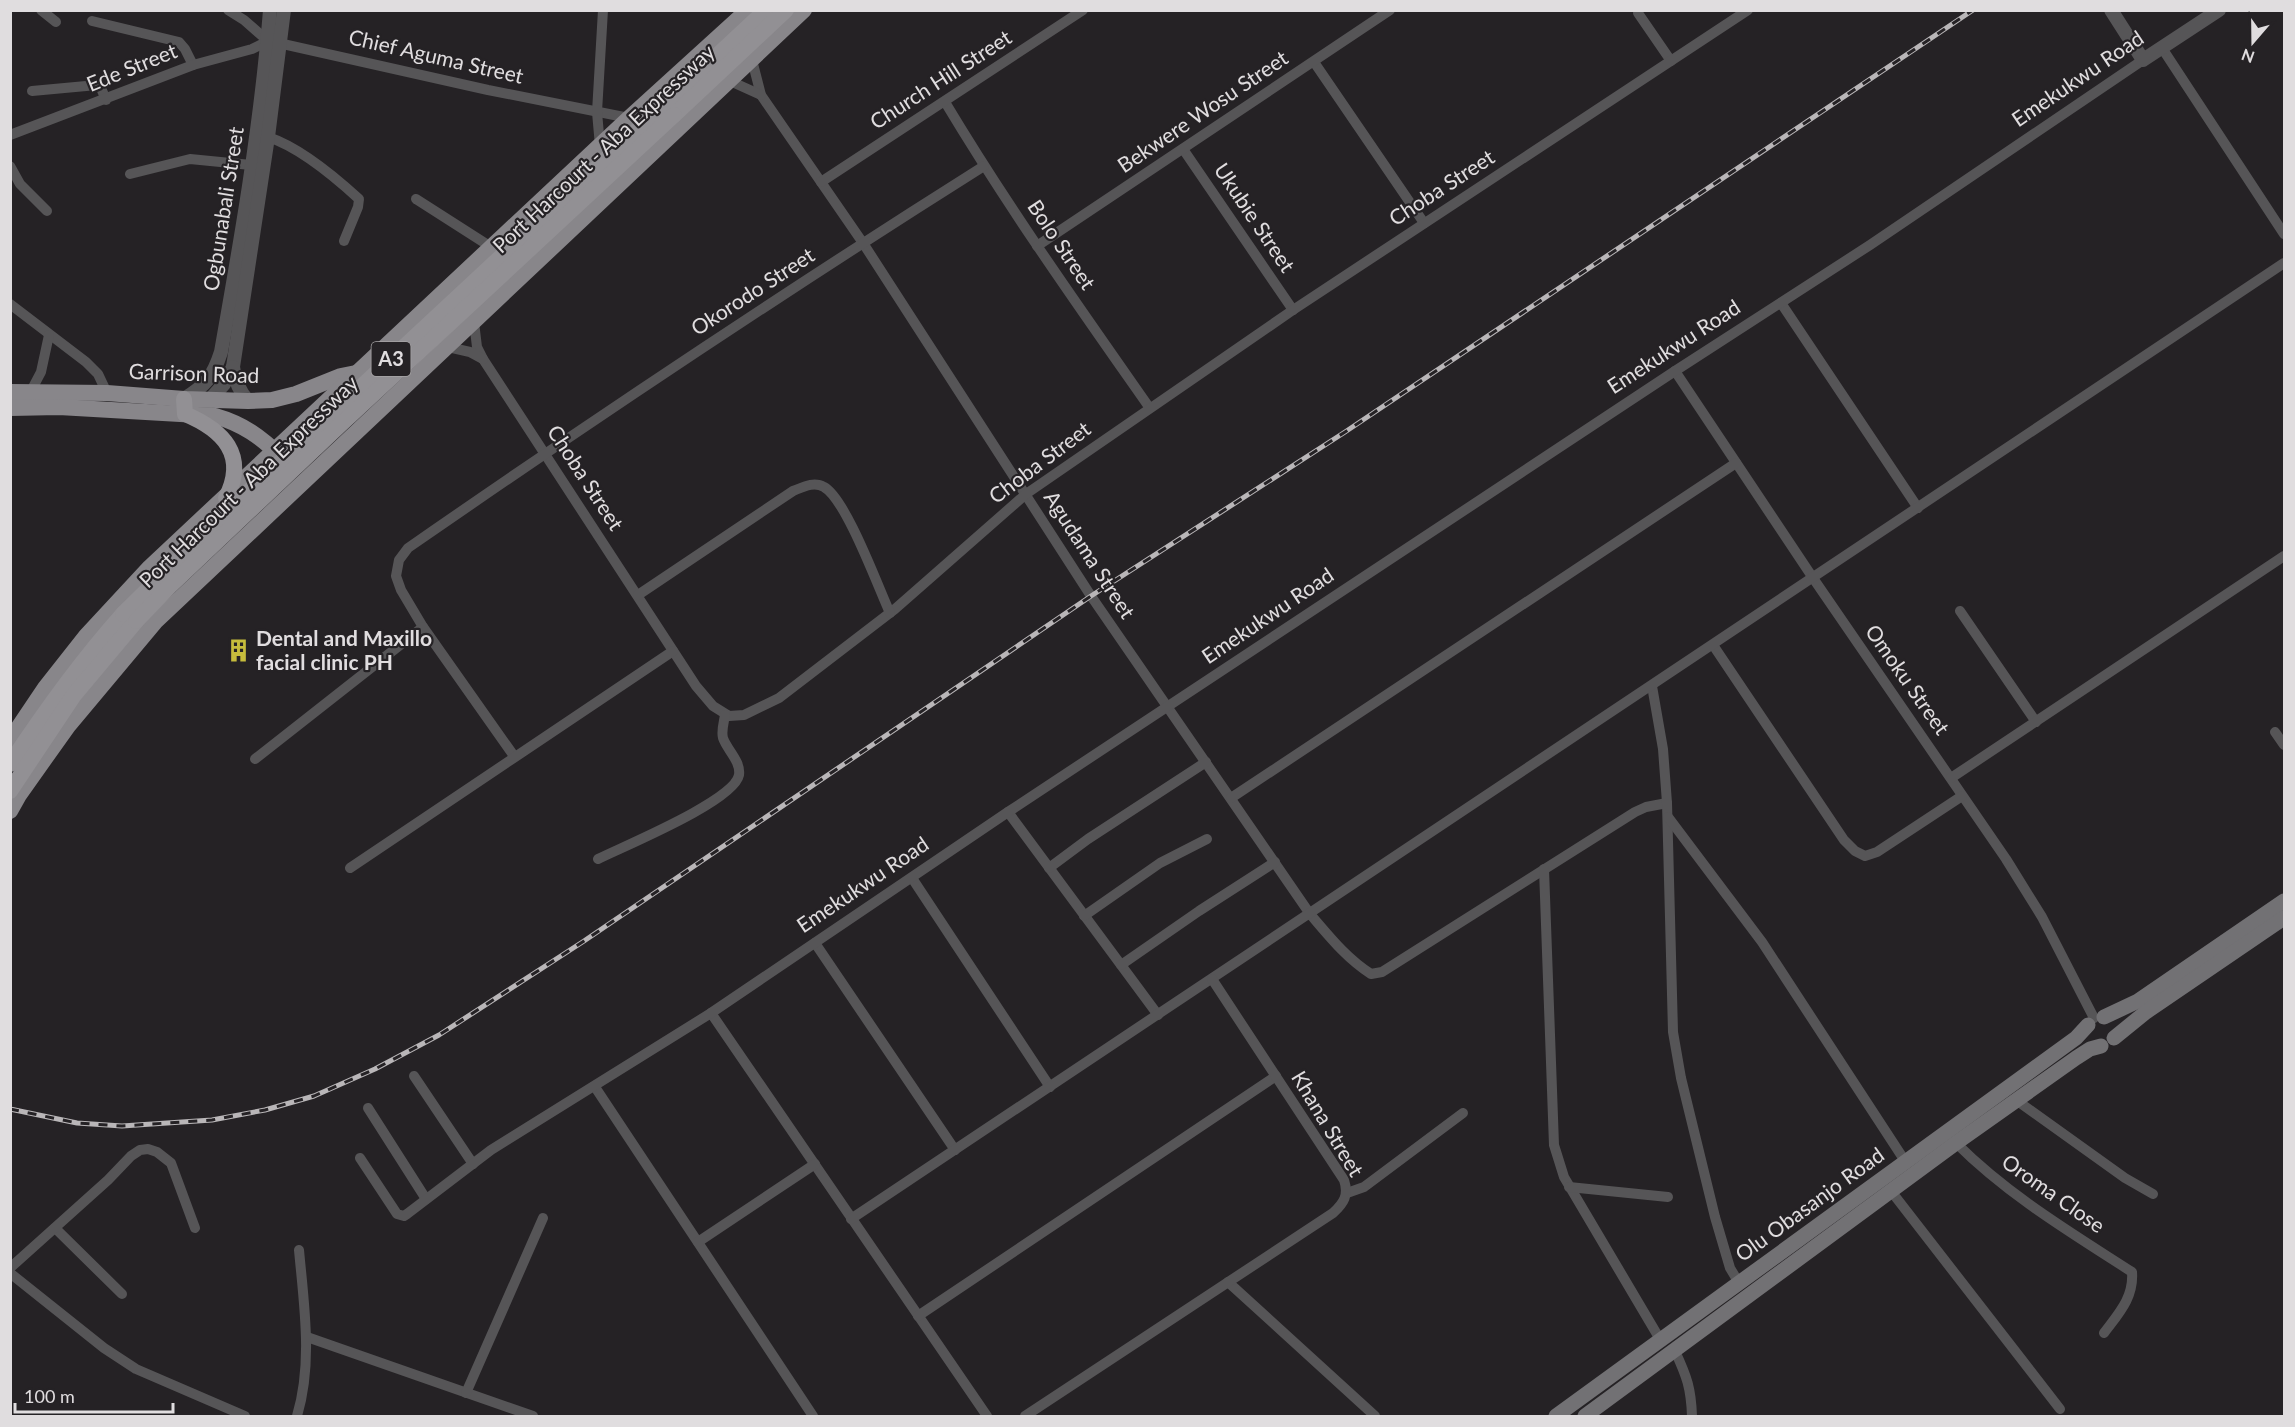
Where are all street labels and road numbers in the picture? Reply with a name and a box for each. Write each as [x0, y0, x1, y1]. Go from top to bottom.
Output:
street label: Chief Aguma Street [346, 23, 527, 88]
street label: Church Hill Street [865, 24, 1016, 134]
street label: Emekukwu Road [2007, 25, 2148, 131]
street label: Ede Street [83, 37, 181, 96]
street label: Port Harcourt - Aba Expressway [487, 38, 719, 257]
street label: Bekwere Wosu Street [1112, 44, 1292, 177]
street label: Ogbunabali Street [197, 124, 248, 293]
street label: Choba Street [1384, 143, 1499, 230]
street label: Ukubie Street [1210, 158, 1301, 277]
street label: Bolo Street [1023, 195, 1102, 294]
street label: Okorodo Street [686, 241, 819, 340]
street label: Emekukwu Road [1602, 293, 1744, 398]
road number: A3 [372, 342, 410, 376]
street label: Garrison Road [128, 358, 260, 387]
street label: Port Harcourt - Aba Expressway [133, 370, 363, 592]
street label: Choba Street [983, 415, 1095, 508]
street label: Choba Street [543, 420, 630, 535]
street label: Agudama Street [1040, 486, 1141, 623]
street label: Emekukwu Road [1197, 562, 1338, 668]
street label: Omoku Street [1861, 619, 1956, 739]
street label: Emekukwu Road [792, 831, 933, 937]
street label: Khana Street [1287, 1066, 1370, 1181]
street label: Olu Obasanjo Road [1730, 1141, 1888, 1266]
street label: Oroma Close [1998, 1148, 2110, 1237]

